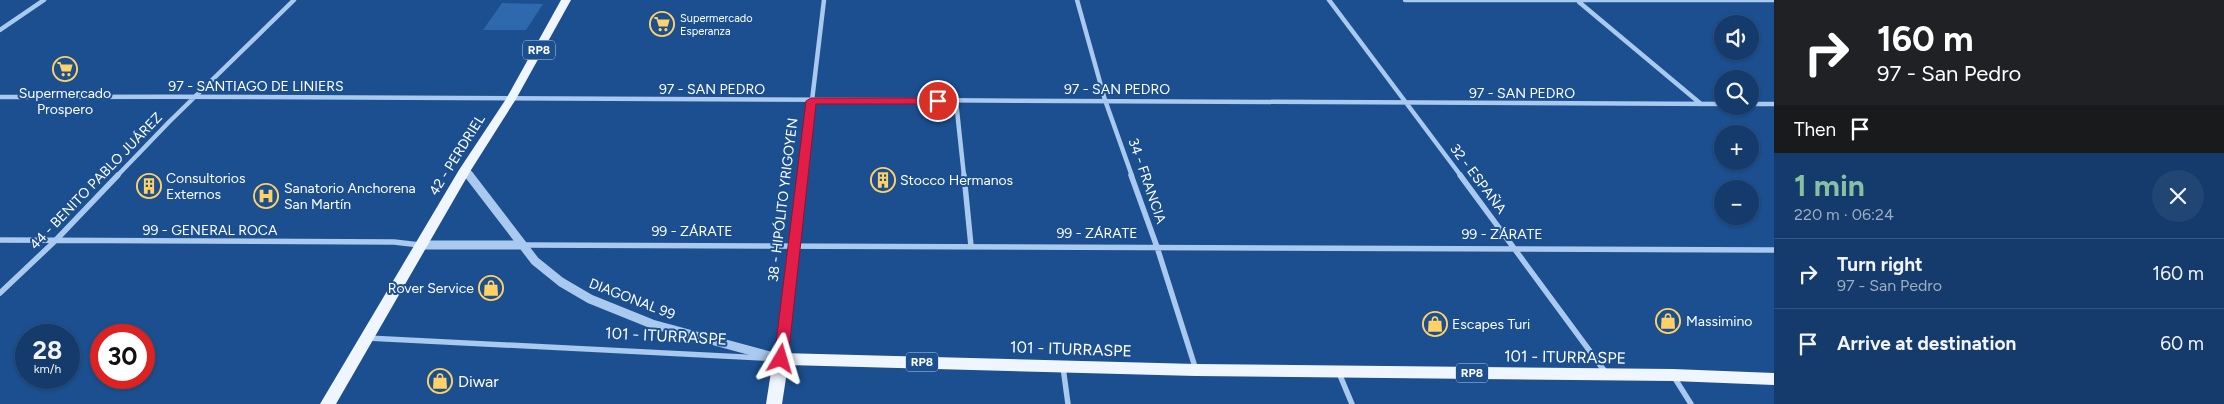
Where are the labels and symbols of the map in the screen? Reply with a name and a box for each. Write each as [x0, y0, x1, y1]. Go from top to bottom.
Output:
supermarket icon: Supermercado Esperanza [649, 11, 675, 37]
place label: Supermercado Esperanza [680, 12, 753, 38]
road number: RP8 [523, 40, 555, 60]
supermarket icon: Supermercado Prospero [52, 56, 78, 82]
street label: 97 - SANTIAGO DE LINIERS [168, 78, 344, 95]
pin [917, 80, 959, 122]
street label: 97 - SAN PEDRO [659, 81, 765, 98]
street label: 97 - SAN PEDRO [1064, 81, 1170, 98]
place label: Supermercado Prospero [19, 85, 111, 118]
street label: 97 - SAN PEDRO [1469, 85, 1575, 102]
street label: 44 - BENITO PABLO JUÁREZ [26, 109, 166, 253]
street label: 42 - PERDRIEL [425, 111, 489, 199]
street label: 38 - HIPÓLITO YRIGOYEN [764, 117, 802, 283]
street label: 34 - FRANCIA [1124, 136, 1170, 226]
street label: 32 - ESPAÑA [1446, 141, 1510, 218]
building icon: Stocco Hermanos [870, 167, 896, 193]
place label: Consultorios Externos [166, 170, 245, 203]
place label: Stocco Hermanos [900, 172, 1013, 189]
building icon: Consultorios Externos [136, 173, 162, 199]
place label: Sanatorio Anchorena San Martín [284, 180, 416, 213]
hospital icon: Sanatorio Anchorena San Martín [253, 183, 279, 209]
street label: 99 - GENERAL ROCA [143, 222, 278, 239]
street label: 99 - ZÁRATE [651, 223, 733, 240]
street label: 99 - ZÁRATE [1056, 225, 1138, 242]
street label: 99 - ZÁRATE [1461, 226, 1543, 243]
shop icon: Rover Service [478, 275, 504, 301]
street label: DIAGONAL 99 [586, 275, 678, 323]
place label: Rover Service [388, 280, 474, 297]
shop icon: Massimino [1655, 308, 1681, 334]
shop icon: Escapes Turi [1422, 311, 1448, 337]
place label: Massimino [1686, 313, 1752, 330]
place label: Escapes Turi [1452, 316, 1530, 333]
street label: 101 - ITURRASPE [605, 323, 727, 349]
speed limit sign: 30 [90, 324, 155, 389]
position arrow [754, 332, 806, 384]
street label: 101 - ITURRASPE [1010, 337, 1132, 361]
street label: 101 - ITURRASPE [1504, 346, 1626, 368]
road number: RP8 [906, 352, 938, 372]
road number: RP8 [1456, 363, 1488, 382]
shop icon: Diwar [427, 368, 453, 394]
place label: Diwar [458, 372, 499, 391]

